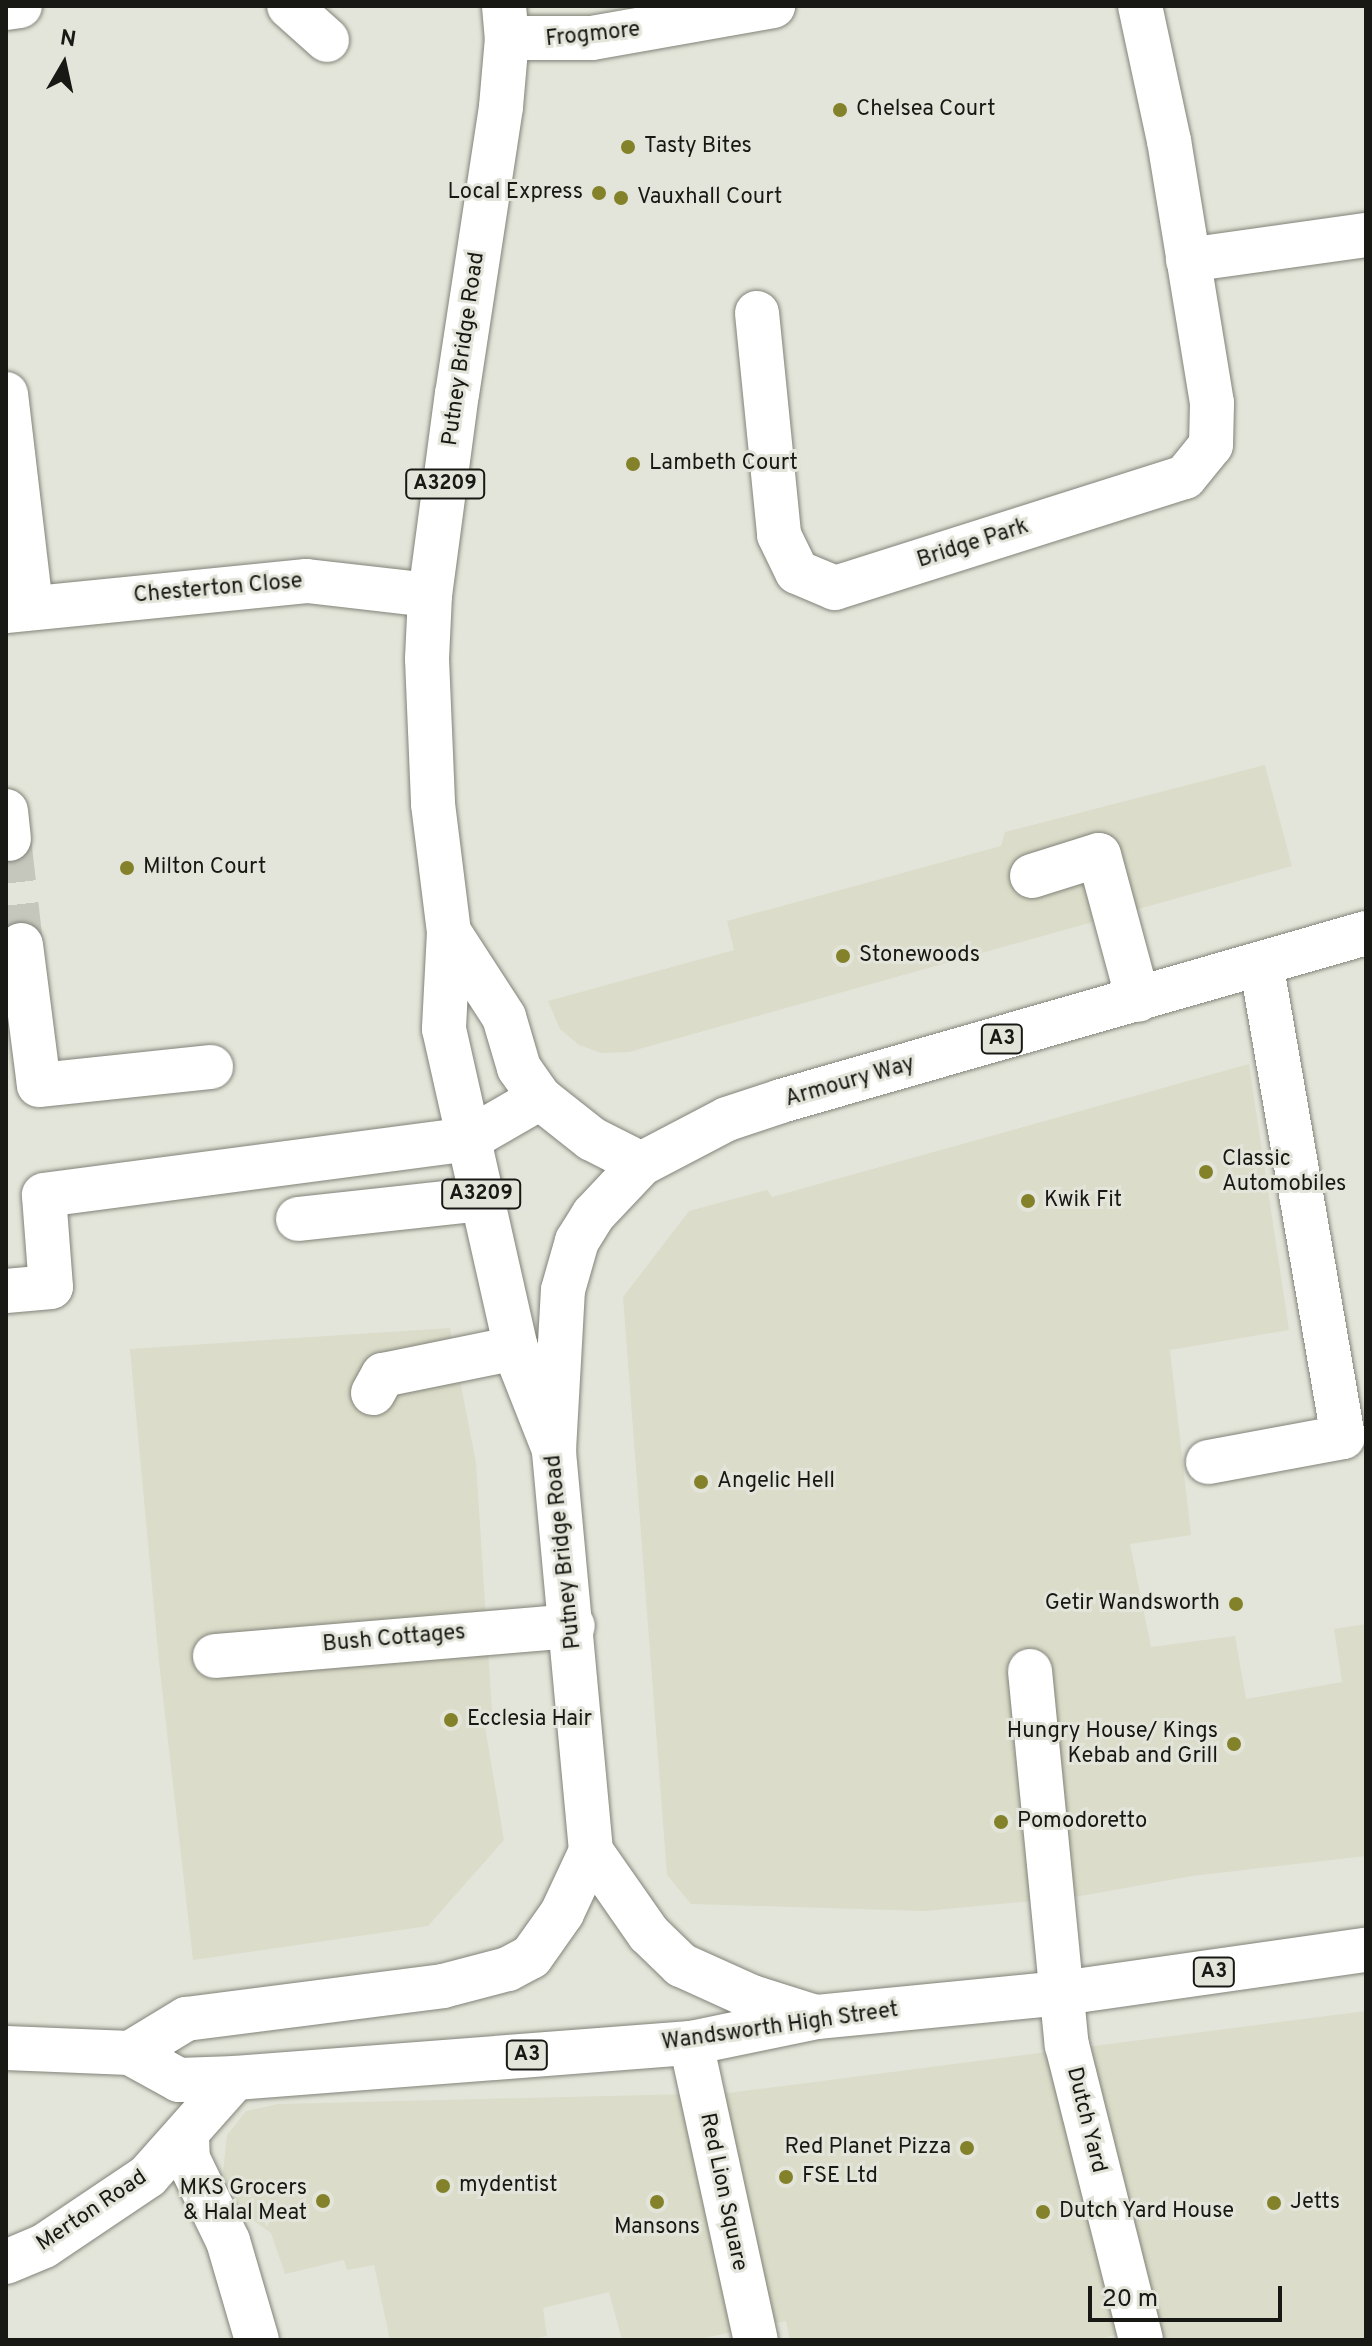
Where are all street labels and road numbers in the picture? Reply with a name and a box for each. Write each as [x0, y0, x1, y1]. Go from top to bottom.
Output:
street label: Frogmore [544, 17, 642, 53]
street label: Putney Bridge Road [437, 250, 491, 448]
road number: A3209 [405, 468, 485, 500]
street label: Bridge Park [914, 514, 1032, 574]
street label: Chesterton Close [132, 568, 304, 610]
road number: A3 [980, 1023, 1024, 1055]
street label: Armoury Way [782, 1051, 918, 1113]
road number: A3209 [441, 1178, 521, 1210]
street label: Putney Bridge Road [541, 1453, 587, 1651]
street label: Bush Cottages [321, 1620, 467, 1658]
road number: A3 [1192, 1956, 1236, 1988]
street label: Wandsworth High Street [660, 1997, 900, 2057]
road number: A3 [505, 2039, 549, 2071]
street label: Dutch Yard [1060, 2064, 1112, 2176]
street label: Red Lion Square [693, 2111, 753, 2273]
street label: Merton Road [32, 2164, 152, 2258]

